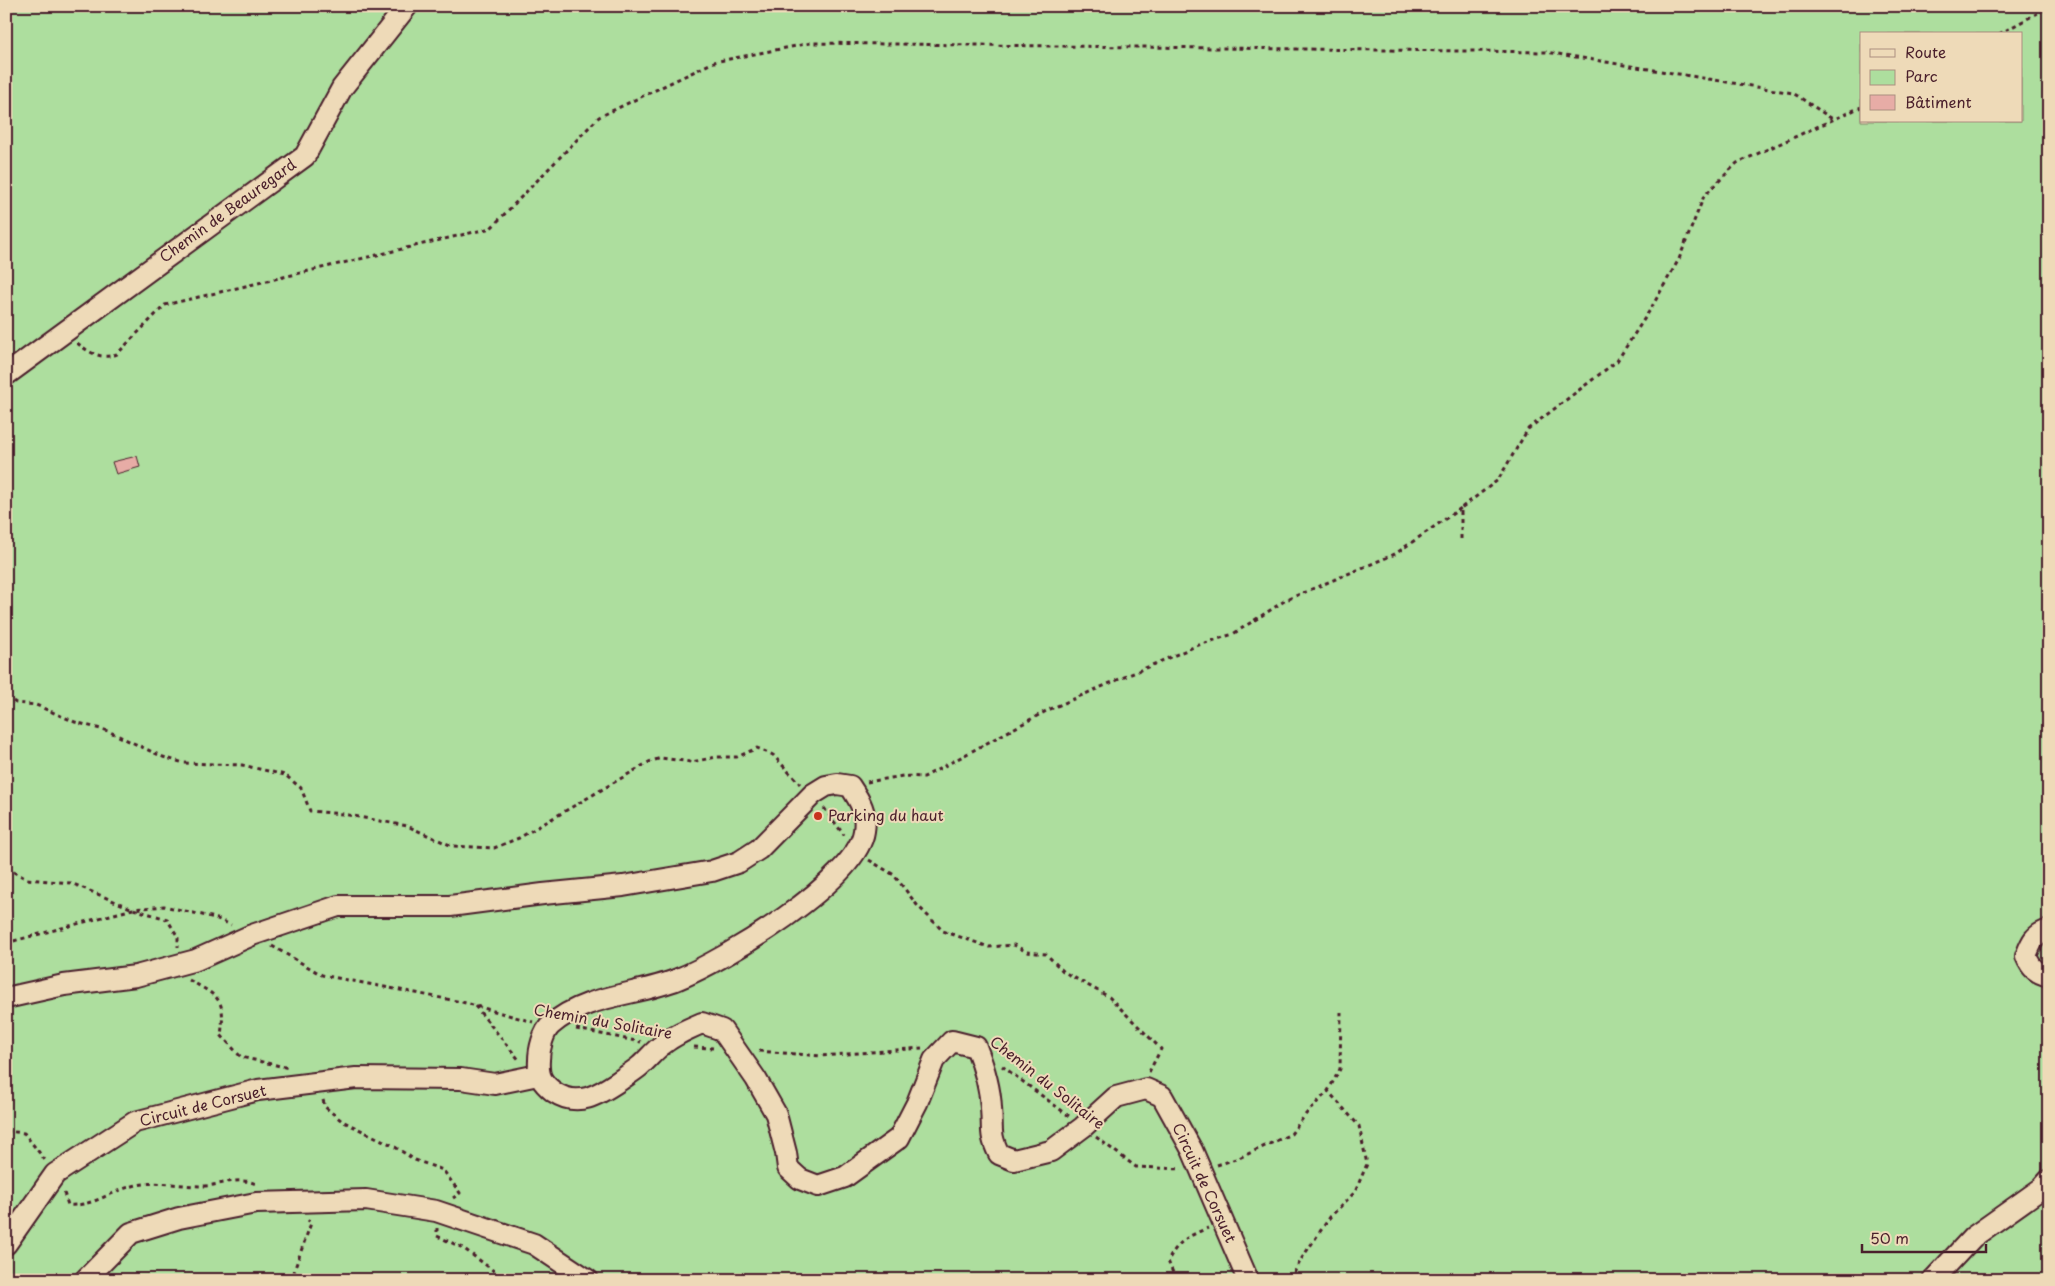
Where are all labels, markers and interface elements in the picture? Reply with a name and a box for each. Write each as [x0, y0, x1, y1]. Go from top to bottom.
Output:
legend [1860, 32, 2022, 122]
text: Route [1905, 40, 1946, 63]
text: Parc [1905, 64, 1938, 87]
text: Bâtiment [1905, 90, 1972, 113]
street label: Chemin de Beauregard [154, 152, 300, 267]
place label: Parking du haut [828, 803, 944, 826]
marker: Parking du haut [812, 810, 824, 822]
street label: Chemin du Solitaire [532, 997, 674, 1044]
street label: Chemin du Solitaire [986, 1030, 1110, 1134]
street label: Circuit de Corsuet [137, 1078, 268, 1131]
street label: Circuit de Corsuet [1167, 1119, 1243, 1246]
scale bar [1862, 1221, 1986, 1253]
text: 50 m [1870, 1226, 1909, 1249]

